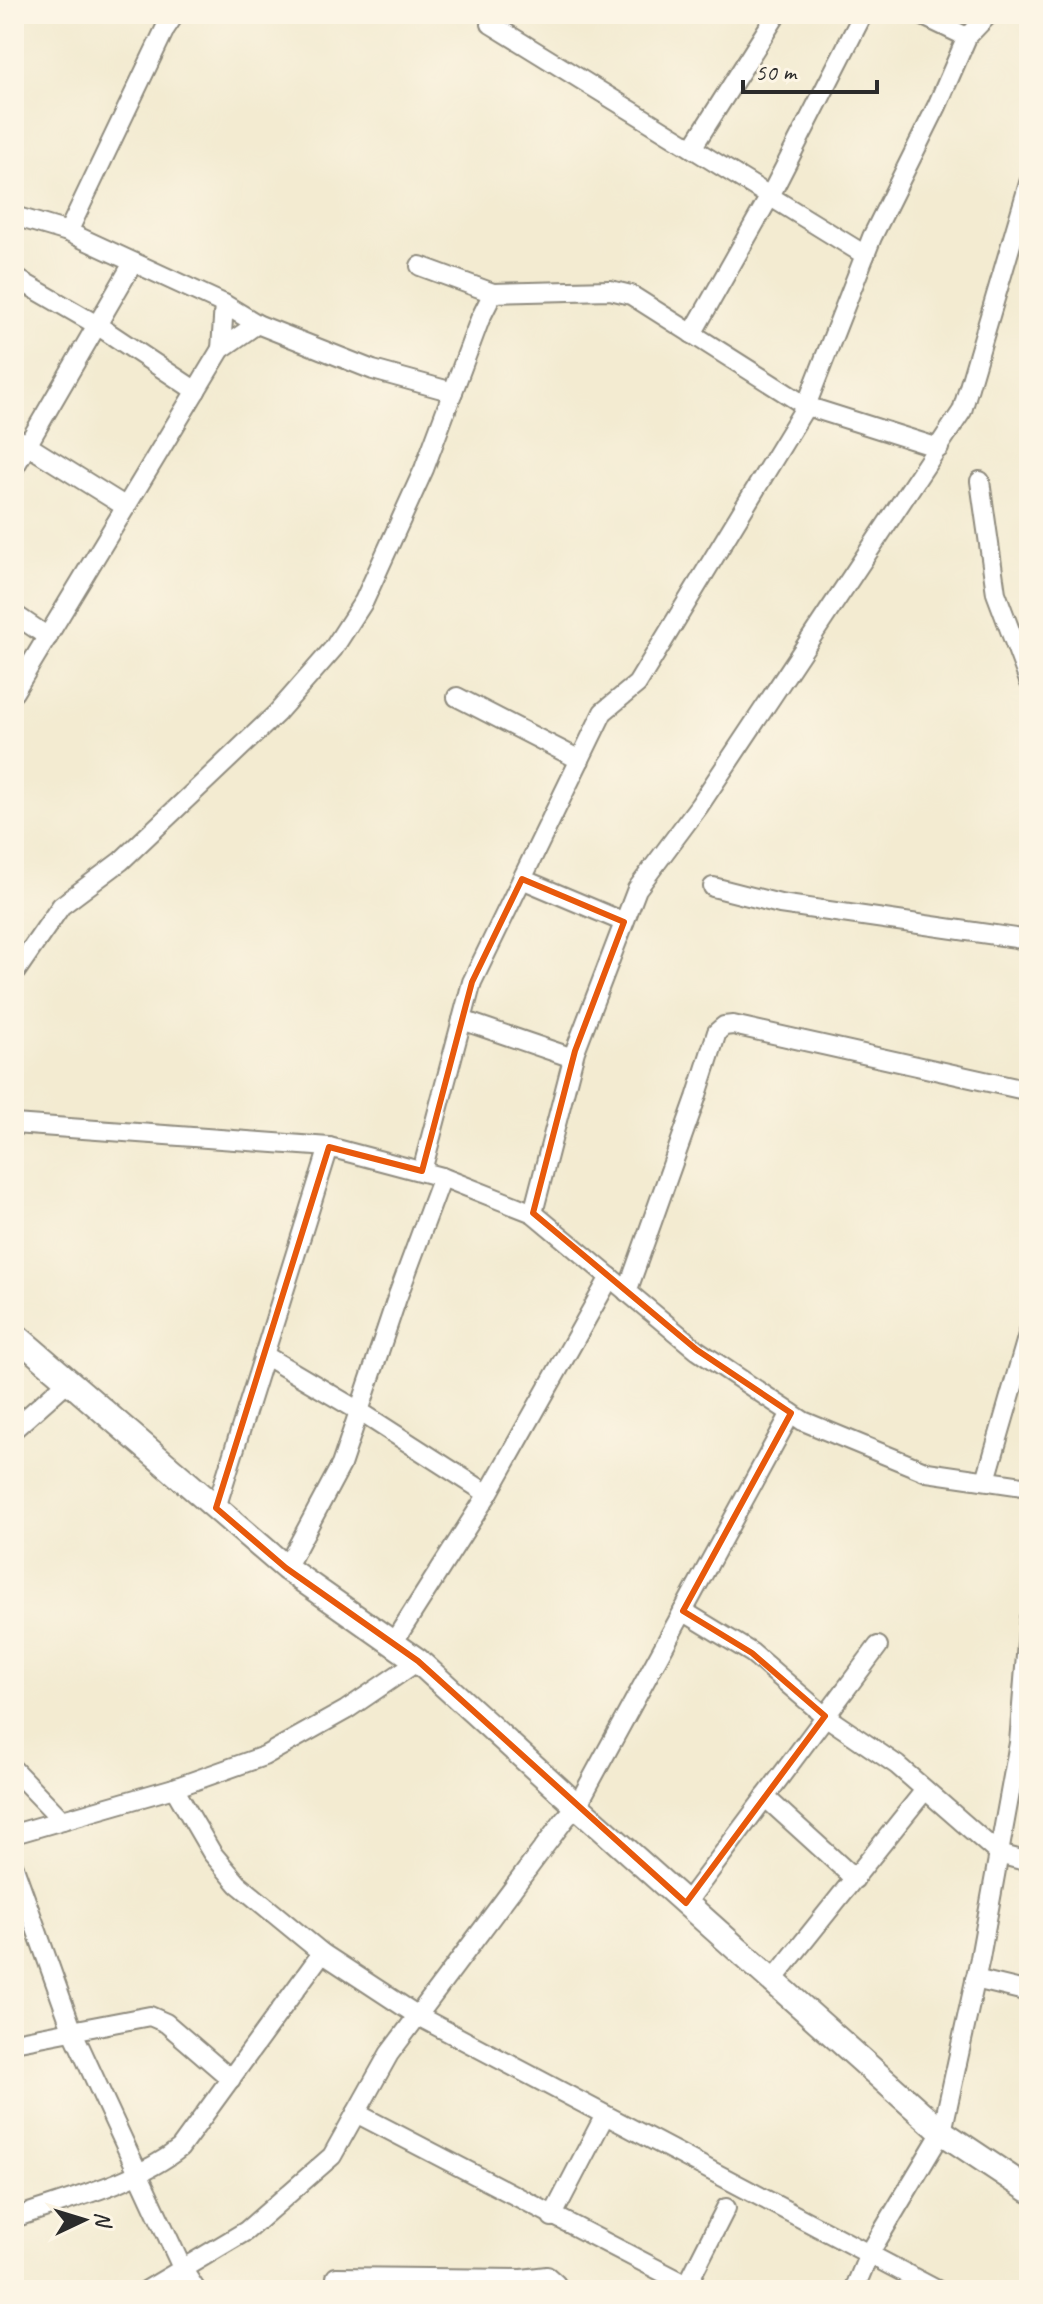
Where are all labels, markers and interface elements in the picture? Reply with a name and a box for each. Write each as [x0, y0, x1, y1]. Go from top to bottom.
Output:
scale bar [743, 44, 877, 94]
text: 50 m [755, 57, 798, 87]
north arrow [44, 2180, 124, 2260]
text: N [89, 2211, 118, 2230]

